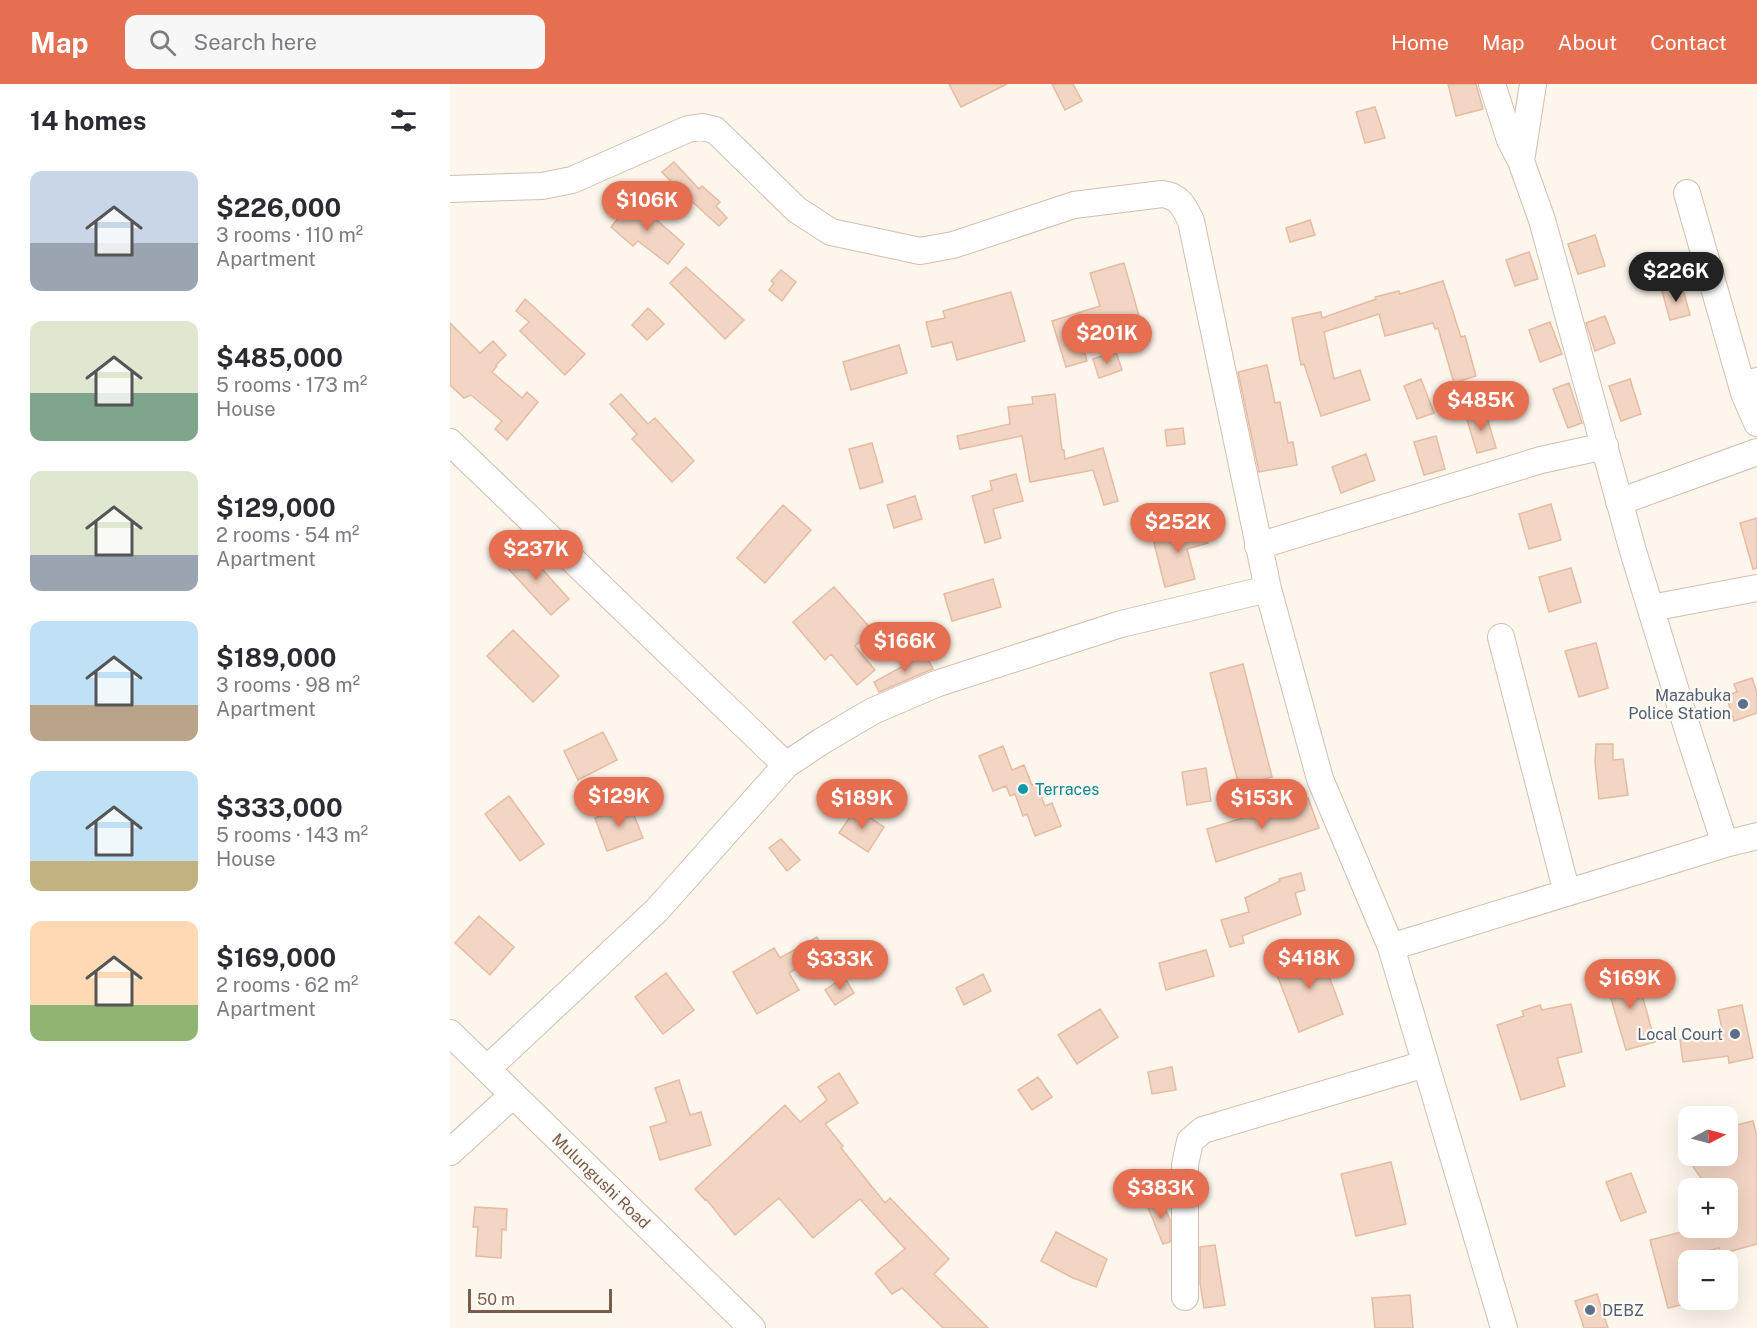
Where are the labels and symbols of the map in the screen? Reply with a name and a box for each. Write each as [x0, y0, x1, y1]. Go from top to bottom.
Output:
pin: $106K [605, 181, 689, 232]
pin: $226K [1634, 252, 1718, 303]
pin: $201K [1065, 314, 1149, 365]
pin: $485K [1439, 381, 1523, 432]
pin: $252K [1136, 503, 1220, 554]
pin: $237K [494, 530, 578, 581]
pin: $166K [863, 622, 947, 673]
place label: Mazabuka Police Station [1628, 686, 1731, 723]
marker: Mazabuka Police Station [1736, 697, 1750, 711]
pin: $129K [577, 777, 661, 828]
pin: $189K [820, 779, 904, 830]
pin: $153K [1220, 779, 1304, 830]
place label: Terraces [1035, 780, 1099, 799]
marker: Terraces [1016, 782, 1030, 796]
pin: $418K [1267, 939, 1351, 990]
pin: $333K [798, 940, 882, 991]
pin: $169K [1588, 959, 1672, 1010]
place label: Local Court [1637, 1025, 1723, 1044]
marker: Local Court [1728, 1027, 1742, 1041]
north arrow [1678, 1106, 1738, 1166]
street label: Mulungushi Road [548, 1129, 654, 1233]
pin: $383K [1119, 1169, 1203, 1220]
scale bar [468, 1286, 612, 1314]
place label: DEBZ [1602, 1301, 1644, 1320]
marker: DEBZ [1583, 1303, 1597, 1317]

